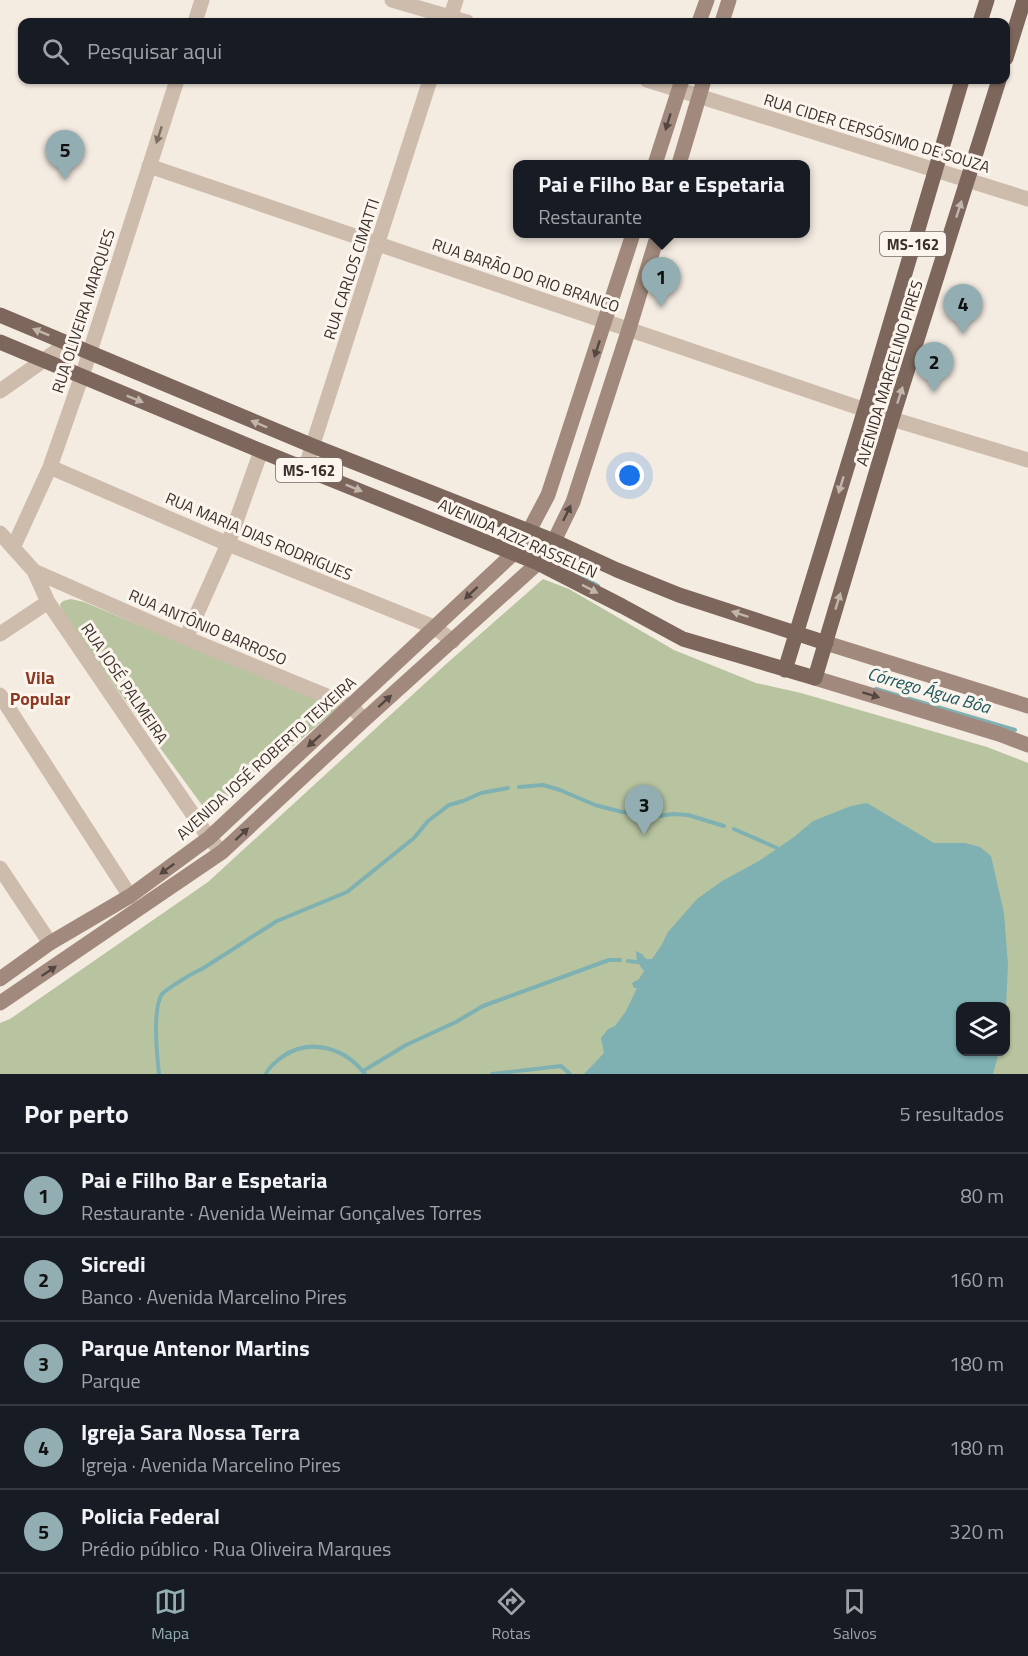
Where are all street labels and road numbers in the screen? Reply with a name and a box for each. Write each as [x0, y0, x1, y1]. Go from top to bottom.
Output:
street label: RUA CIDER CERSÓSIMO DE SOUZA [761, 87, 993, 179]
street label: RUA CARLOS CIMATTI [317, 195, 385, 343]
street label: RUA OLIVEIRA MARQUES [45, 226, 121, 396]
street label: RUA BARÃO DO RIO BRANCO [429, 232, 623, 318]
road number: MS-162 [880, 232, 946, 256]
street label: AVENIDA MARCELINO PIRES [849, 277, 929, 469]
road number: MS-162 [276, 458, 342, 482]
street label: RUA MARIA DIAS RODRIGUES [162, 486, 356, 586]
street label: AVENIDA AZIZ RASSELEN [435, 492, 601, 584]
street label: RUA ANTÔNIO BARROSO [125, 583, 291, 671]
street label: RUA JOSÉ PALMEIRA [76, 618, 175, 749]
street label: AVENIDA JOSÉ ROBERTO TEIXEIRA [171, 670, 362, 845]

